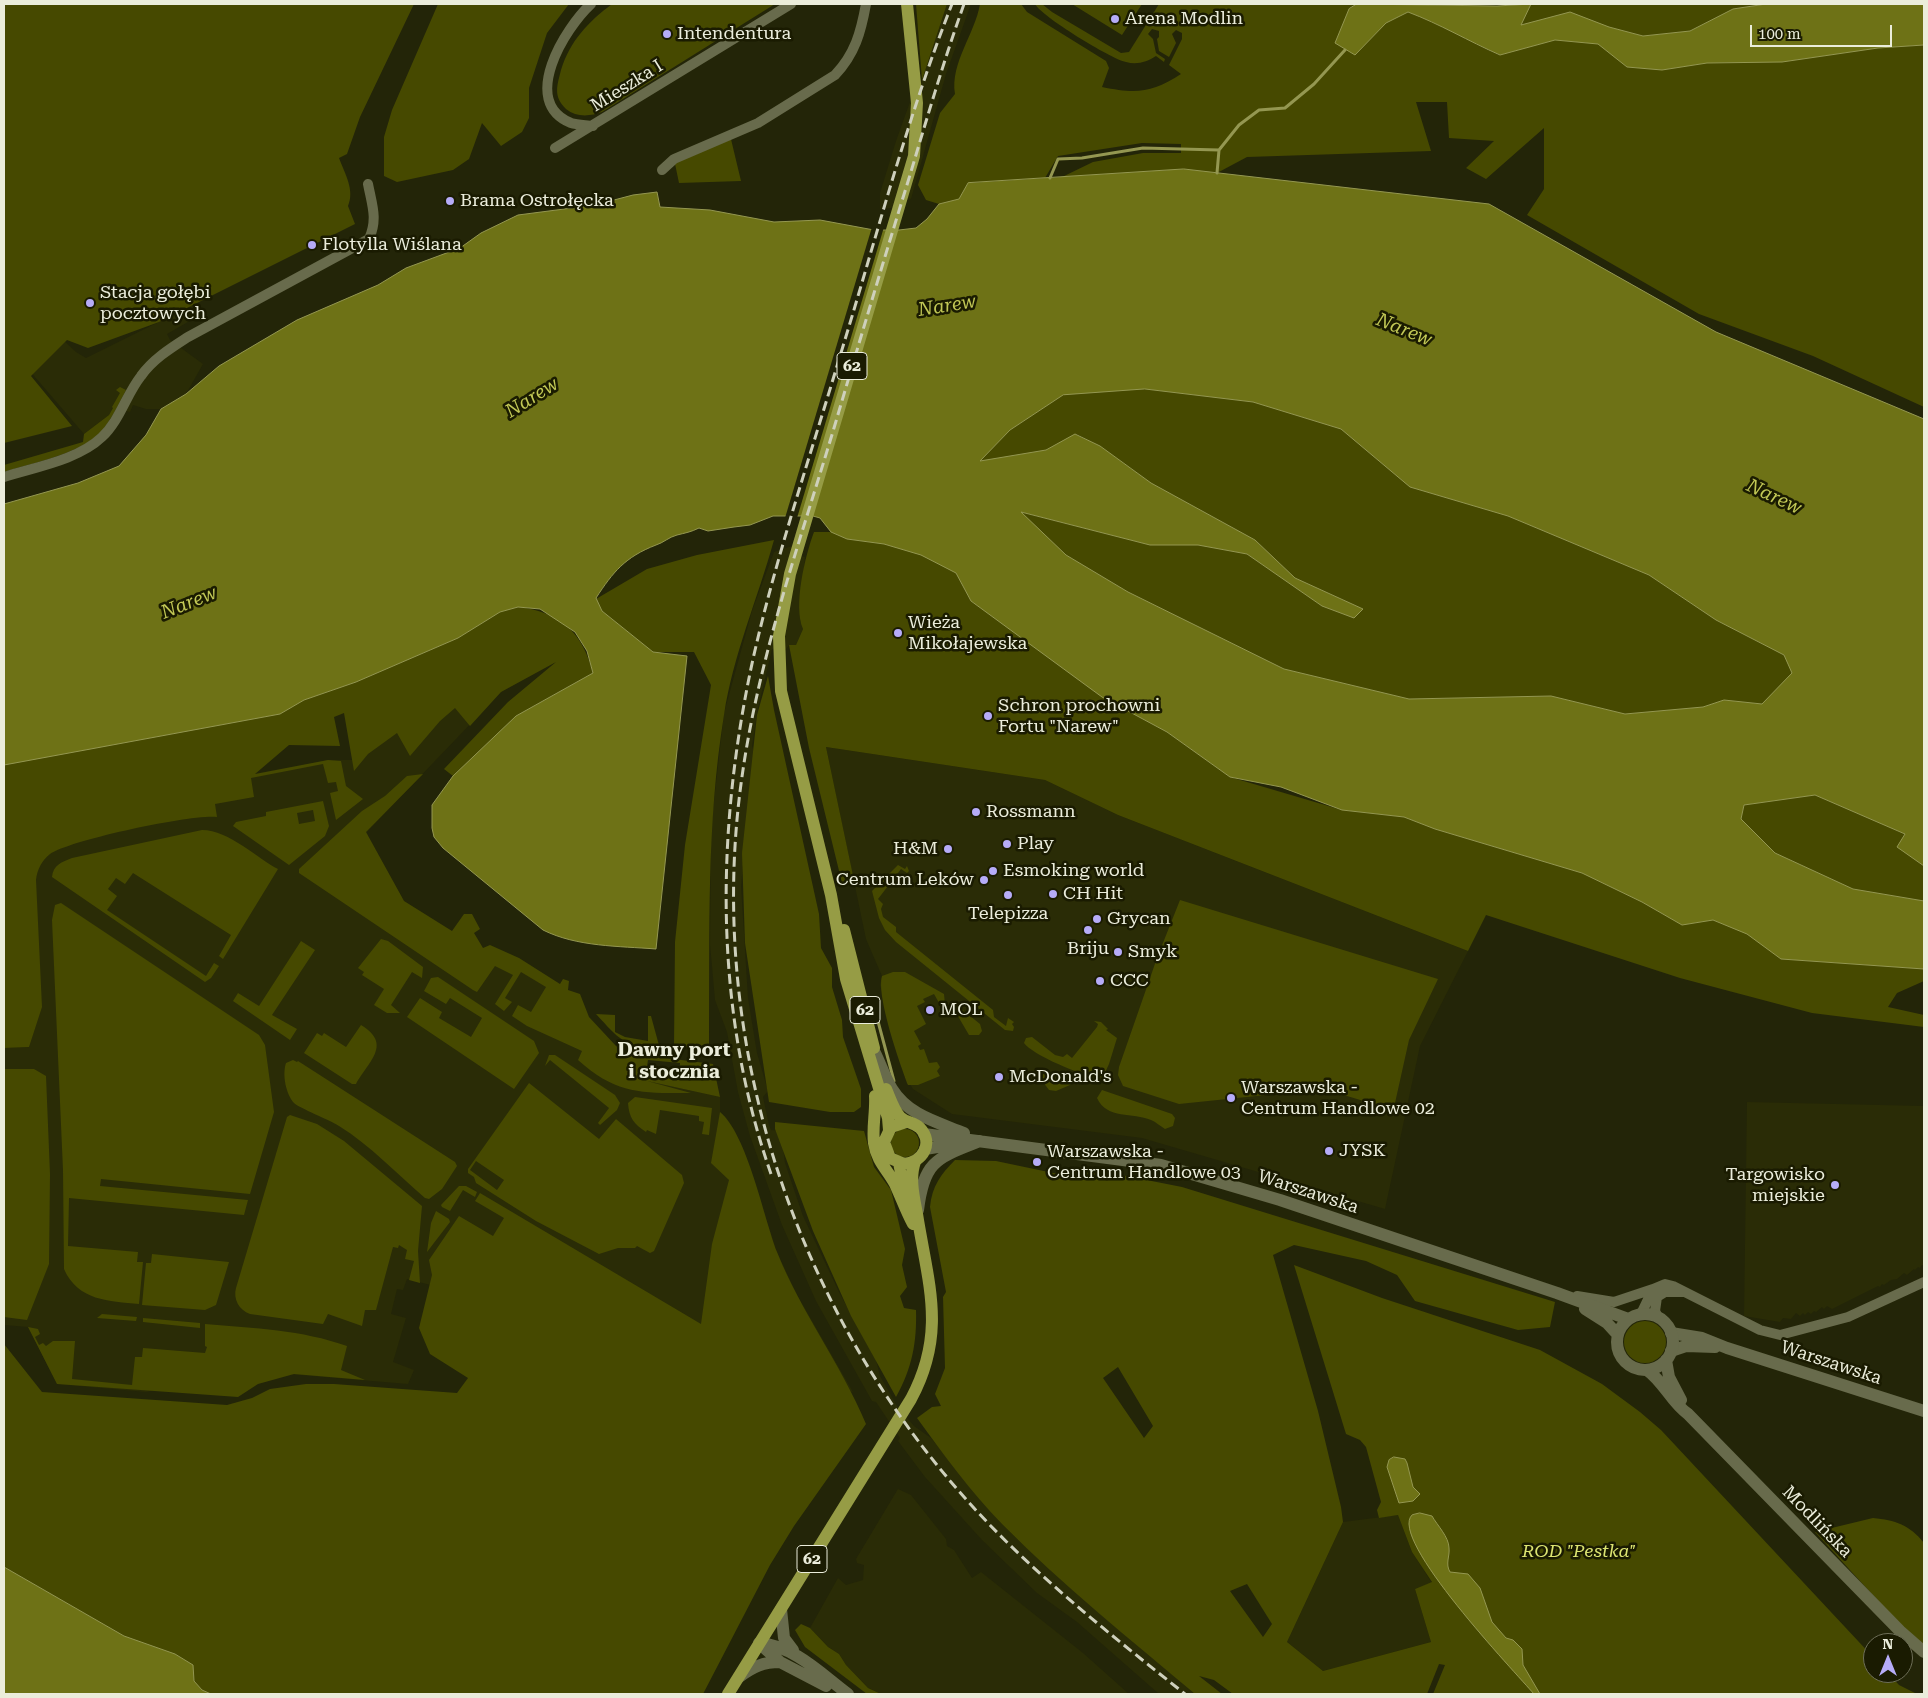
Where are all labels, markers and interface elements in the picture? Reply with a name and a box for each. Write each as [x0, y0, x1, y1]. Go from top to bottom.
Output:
place label: Arena Modlin [1125, 8, 1243, 30]
marker: Arena Modlin [1109, 13, 1121, 25]
scale bar [1753, 15, 1896, 47]
place label: Intendentura [677, 23, 791, 45]
text: 100 m [1758, 25, 1801, 43]
marker: Intendentura [661, 28, 673, 40]
street label: Mieszka I [587, 55, 667, 117]
place label: Brama Ostrołęcka [460, 190, 614, 212]
marker: Brama Ostrołęcka [444, 195, 456, 207]
place label: Flotylla Wiślana [322, 234, 462, 256]
marker: Flotylla Wiślana [306, 239, 318, 251]
place label: Stacja gołębi pocztowych [100, 282, 211, 324]
water label: Narew [916, 290, 978, 322]
marker: Stacja gołębi pocztowych [84, 297, 96, 309]
water label: Narew [1373, 309, 1435, 351]
road number: 62 [837, 352, 867, 380]
water label: Narew [501, 373, 563, 423]
water label: Narew [1743, 474, 1805, 520]
water label: Narew [158, 582, 220, 624]
place label: Wieża Mikołajewska [908, 612, 1027, 654]
marker: Wieża Mikołajewska [892, 627, 904, 639]
place label: Schron prochowni Fortu "Narew" [998, 695, 1160, 738]
marker: Schron prochowni Fortu "Narew" [982, 710, 994, 722]
place label: Rossmann [986, 801, 1076, 823]
marker: Rossmann [970, 806, 982, 818]
place label: Play [1017, 833, 1054, 855]
place label: H&M [893, 838, 938, 860]
marker: Play [1001, 838, 1013, 850]
marker: H&M [942, 843, 954, 855]
place label: Esmoking world [1003, 860, 1144, 882]
marker: Esmoking world [987, 865, 999, 877]
place label: Centrum Leków [836, 869, 974, 891]
marker: Centrum Leków [978, 874, 990, 886]
place label: CH Hit [1063, 883, 1123, 905]
marker: CH Hit [1047, 888, 1059, 900]
marker: Telepizza [1002, 889, 1014, 901]
place label: Telepizza [968, 903, 1048, 925]
place label: Grycan [1107, 908, 1171, 930]
marker: Grycan [1091, 913, 1103, 925]
marker: Briju [1082, 924, 1094, 936]
place label: Briju [1067, 938, 1109, 960]
place label: Smyk [1128, 941, 1177, 963]
marker: Smyk [1112, 946, 1124, 958]
place label: CCC [1110, 970, 1149, 992]
marker: CCC [1094, 975, 1106, 987]
road number: 62 [850, 996, 880, 1024]
place label: MOL [940, 999, 983, 1021]
marker: MOL [924, 1004, 936, 1016]
district label: Dawny port i stocznia [618, 1039, 730, 1083]
place label: McDonald's [1009, 1066, 1112, 1088]
marker: McDonald's [993, 1071, 1005, 1083]
place label: Warszawska - Centrum Handlowe 02 [1241, 1077, 1435, 1120]
marker: Warszawska - Centrum Handlowe 02 [1225, 1092, 1237, 1104]
place label: JYSK [1339, 1140, 1386, 1162]
place label: Warszawska - Centrum Handlowe 03 [1047, 1141, 1241, 1184]
marker: JYSK [1323, 1145, 1335, 1157]
marker: Warszawska - Centrum Handlowe 03 [1031, 1156, 1043, 1168]
place label: Targowisko miejskie [1726, 1164, 1825, 1206]
street label: Warszawska [1255, 1166, 1361, 1218]
marker: Targowisko miejskie [1829, 1179, 1841, 1191]
street label: Warszawska [1778, 1337, 1884, 1389]
street label: Modlińska [1777, 1482, 1857, 1562]
park label: ROD "Pestka" [1522, 1541, 1636, 1563]
road number: 62 [797, 1546, 827, 1572]
north arrow [1863, 1633, 1913, 1683]
text: N [1883, 1636, 1893, 1652]

